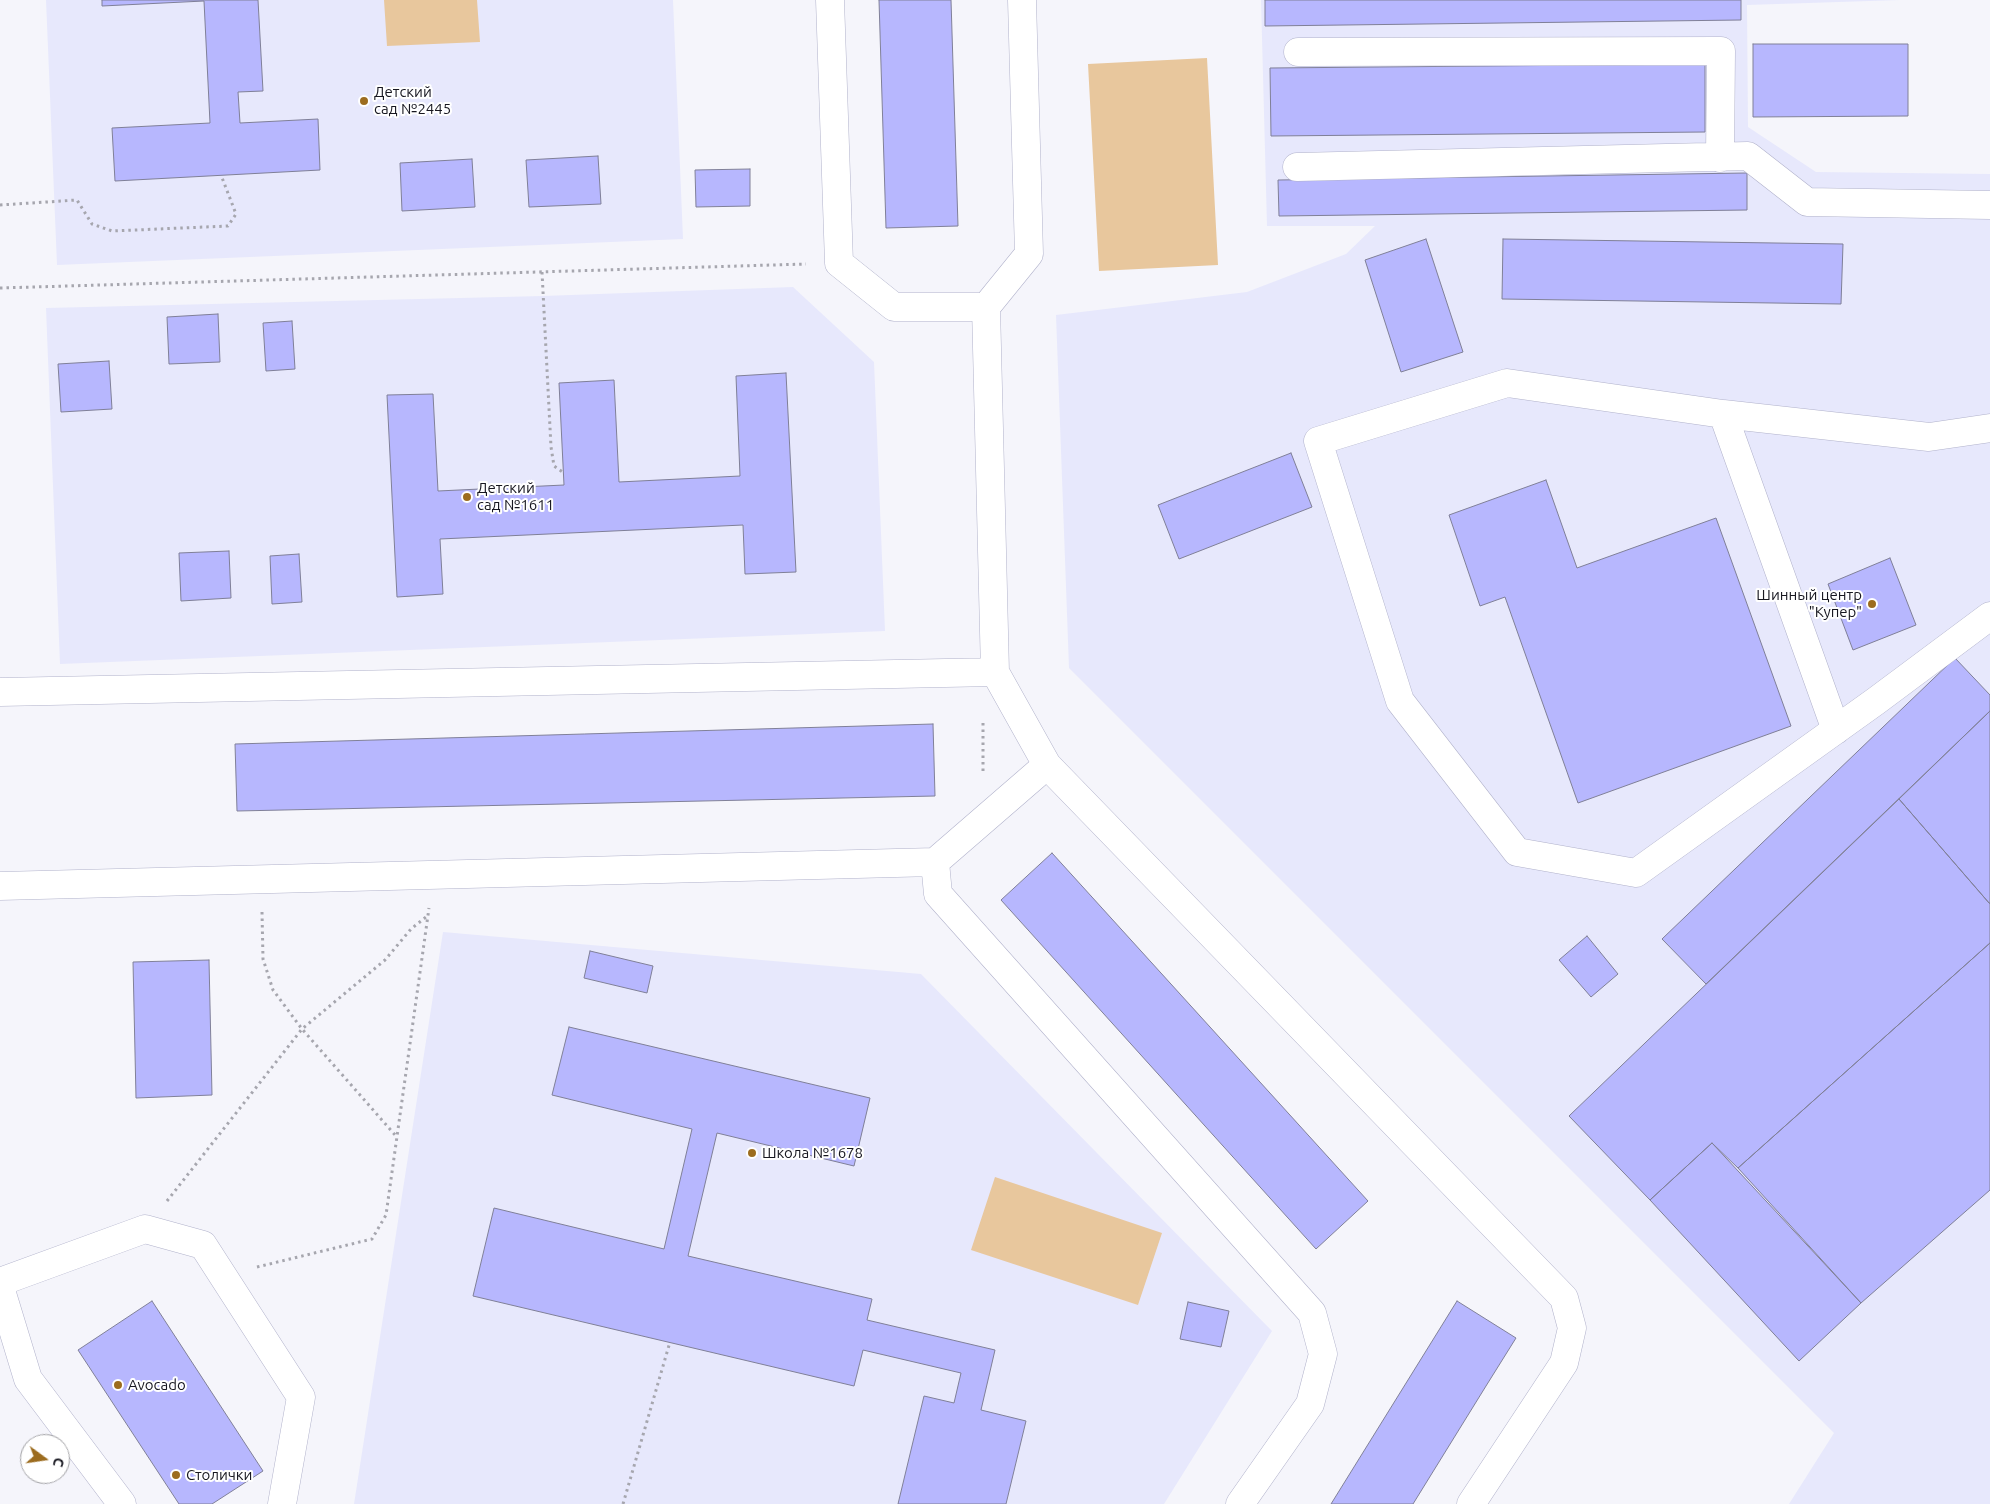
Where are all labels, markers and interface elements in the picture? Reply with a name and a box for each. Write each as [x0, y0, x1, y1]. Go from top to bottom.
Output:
place label: Детский сад №2445 [374, 83, 451, 118]
marker: Детский сад №2445 [358, 95, 370, 107]
place label: Детский сад №1611 [477, 479, 554, 514]
marker: Детский сад №1611 [461, 491, 473, 503]
place label: Шинный центр "Купер" [1756, 586, 1862, 621]
marker: Шинный центр "Купер" [1866, 598, 1878, 610]
place label: Школа №1678 [762, 1144, 863, 1162]
marker: Школа №1678 [746, 1147, 758, 1159]
place label: Avocado [128, 1376, 186, 1394]
marker: Avocado [112, 1379, 124, 1391]
north arrow [20, 1434, 70, 1484]
text: С [50, 1456, 67, 1469]
place label: Столички [186, 1466, 252, 1484]
marker: Столички [170, 1469, 182, 1481]

